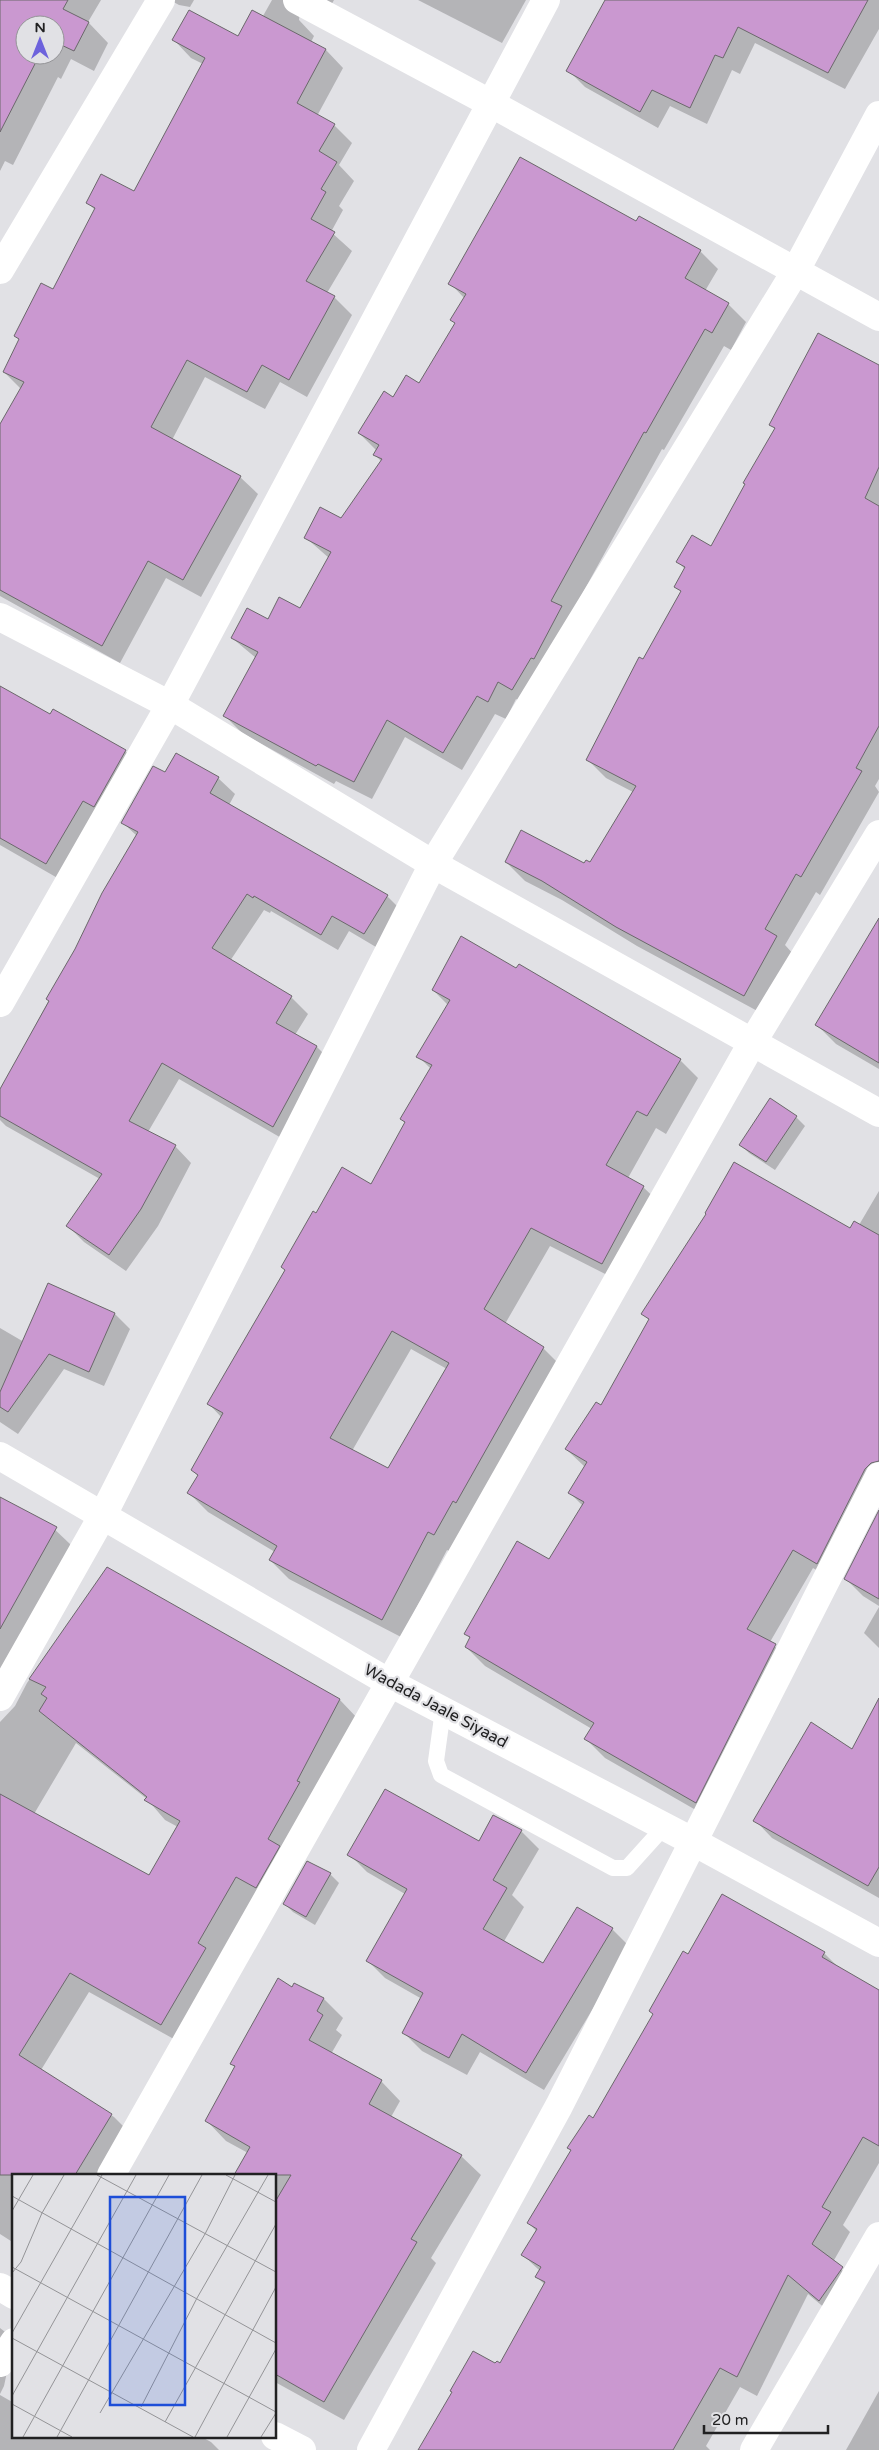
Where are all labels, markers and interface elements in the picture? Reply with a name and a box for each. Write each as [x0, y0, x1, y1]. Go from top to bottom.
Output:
north arrow [15, 15, 65, 65]
text: N [34, 19, 46, 36]
street label: Wadada Jaale Siyaad [361, 1660, 511, 1752]
inset map [12, 2174, 276, 2438]
scale bar [704, 2402, 828, 2434]
text: 20 m [712, 2411, 749, 2429]

